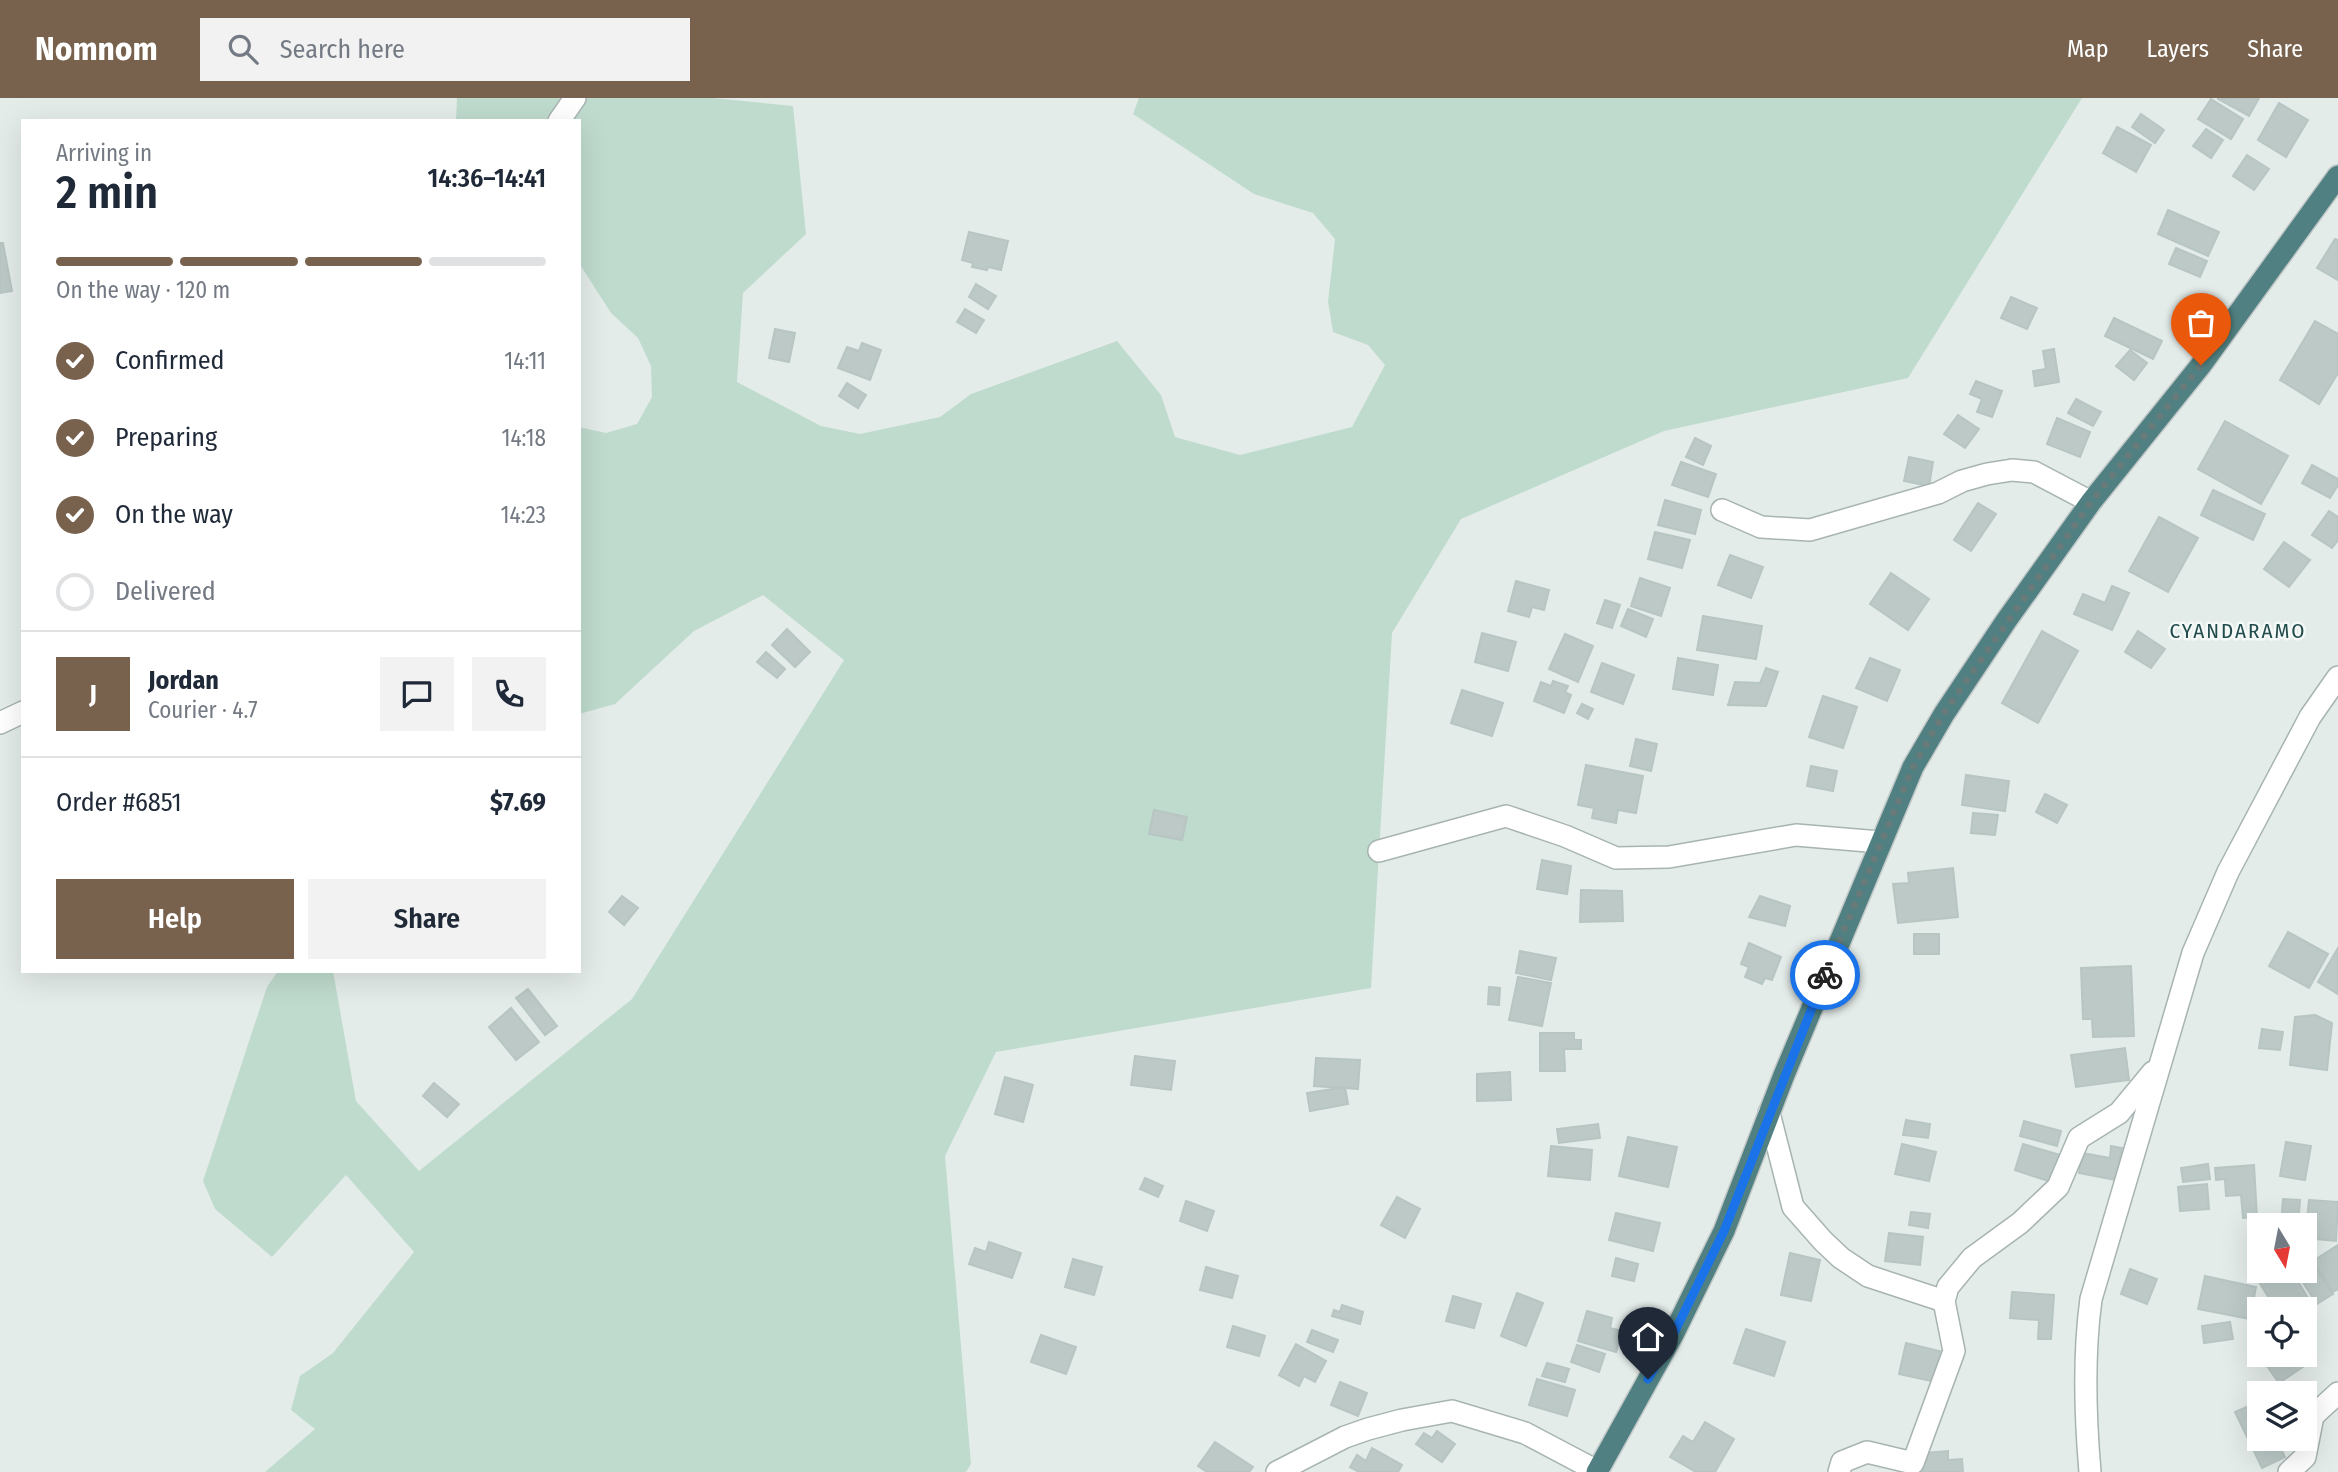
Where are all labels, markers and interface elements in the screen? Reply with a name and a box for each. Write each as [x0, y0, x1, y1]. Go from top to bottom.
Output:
search box [200, 18, 690, 81]
text: Nomnom [35, 29, 158, 69]
icon: search [224, 30, 262, 68]
text: Search here [280, 34, 405, 65]
text: Map [2067, 35, 2109, 63]
text: Layers [2147, 35, 2209, 63]
text: Share [2247, 35, 2303, 63]
text: Arriving in [56, 139, 152, 167]
text: 14:36–14:41 [428, 163, 546, 194]
text: 2 min [56, 165, 158, 220]
text: On the way · 120 m [56, 276, 230, 304]
pin [2171, 293, 2231, 365]
icon: bag [2182, 304, 2220, 342]
icon: check [56, 342, 94, 380]
text: Confirmed [115, 345, 225, 376]
text: 14:11 [504, 347, 546, 375]
icon: check [56, 419, 94, 457]
text: Preparing [115, 422, 217, 453]
text: 14:18 [501, 424, 546, 452]
icon: check [56, 496, 94, 534]
text: On the way [115, 499, 233, 530]
text: 14:23 [501, 501, 546, 529]
text: Delivered [115, 576, 216, 607]
district label: CYANDARAMO [2170, 618, 2306, 644]
button: chat [380, 657, 454, 731]
button: phone [472, 657, 546, 731]
text: Jordan [148, 665, 219, 696]
text: J [89, 679, 97, 710]
text: Courier · 4.7 [148, 696, 258, 724]
text: Order #6851 [56, 787, 182, 818]
text: $7.69 [490, 787, 546, 818]
button: Help [56, 879, 294, 959]
button: Share [308, 879, 546, 959]
courier [1790, 940, 1860, 1010]
icon: bike [1806, 956, 1844, 994]
north arrow [2247, 1213, 2317, 1283]
map controls [2247, 1213, 2317, 1451]
button: locate [2247, 1297, 2317, 1367]
pin [1618, 1307, 1678, 1379]
icon: home [1629, 1318, 1667, 1356]
button: layers [2247, 1381, 2317, 1451]

